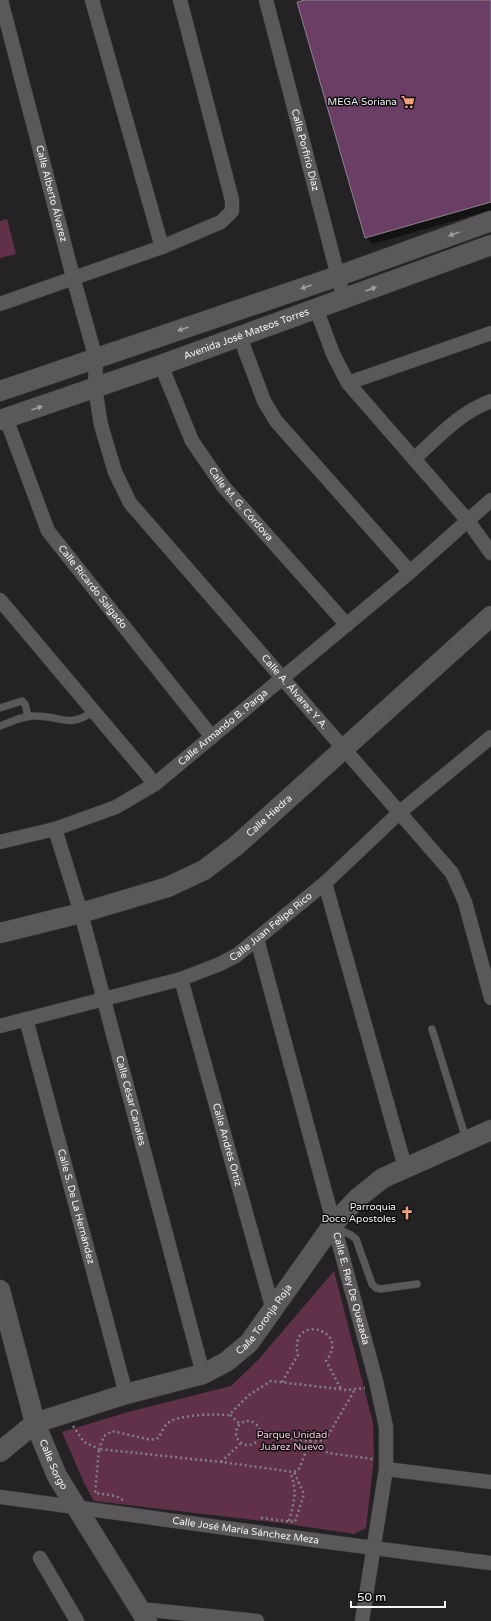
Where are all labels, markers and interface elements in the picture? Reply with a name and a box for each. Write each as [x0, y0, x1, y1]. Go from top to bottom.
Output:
supermarket icon: MEGA Soriana [400, 94, 416, 110]
place label: MEGA Soriana [328, 96, 397, 108]
street label: Calle Porfirio Díaz [289, 108, 322, 192]
street label: Calle Alberto Álvarez [33, 144, 70, 243]
one-way arrow [448, 231, 460, 237]
one-way arrow [299, 284, 311, 290]
one-way arrow [365, 286, 377, 292]
street label: Avenida José Mateos Torres [182, 306, 311, 362]
one-way arrow [176, 326, 188, 332]
one-way arrow [31, 404, 43, 410]
street label: Calle M. G. Córdova [206, 465, 275, 544]
street label: Calle Ricardo Salgado [55, 543, 130, 631]
street label: Calle A. Álvarez Y A. [259, 652, 330, 732]
street label: Calle Armando B. Parga [176, 687, 270, 768]
street label: Calle Hiedra [244, 792, 295, 839]
street label: Calle Juan Felipe Rico [228, 890, 315, 964]
street label: Calle César Canales [113, 1054, 148, 1147]
street label: Calle Andrés Ortiz [210, 1102, 244, 1188]
street label: Calle S. De La Hernández [55, 1148, 97, 1265]
place label: Parroquia Doce Apostoles [322, 1201, 396, 1225]
church icon: Parroquia Doce Apostoles [399, 1205, 415, 1221]
street label: Calle E. Rey De Quezada [330, 1231, 372, 1346]
street label: Calle Toronja Roja [234, 1282, 295, 1357]
park label: Parque Unidad Juárez Nuevo [257, 1429, 327, 1453]
street label: Calle Sorgo [36, 1438, 70, 1492]
street label: Calle José María Sánchez Meza [172, 1515, 320, 1547]
scale bar [351, 1583, 445, 1609]
text: 50 m [357, 1590, 386, 1604]

